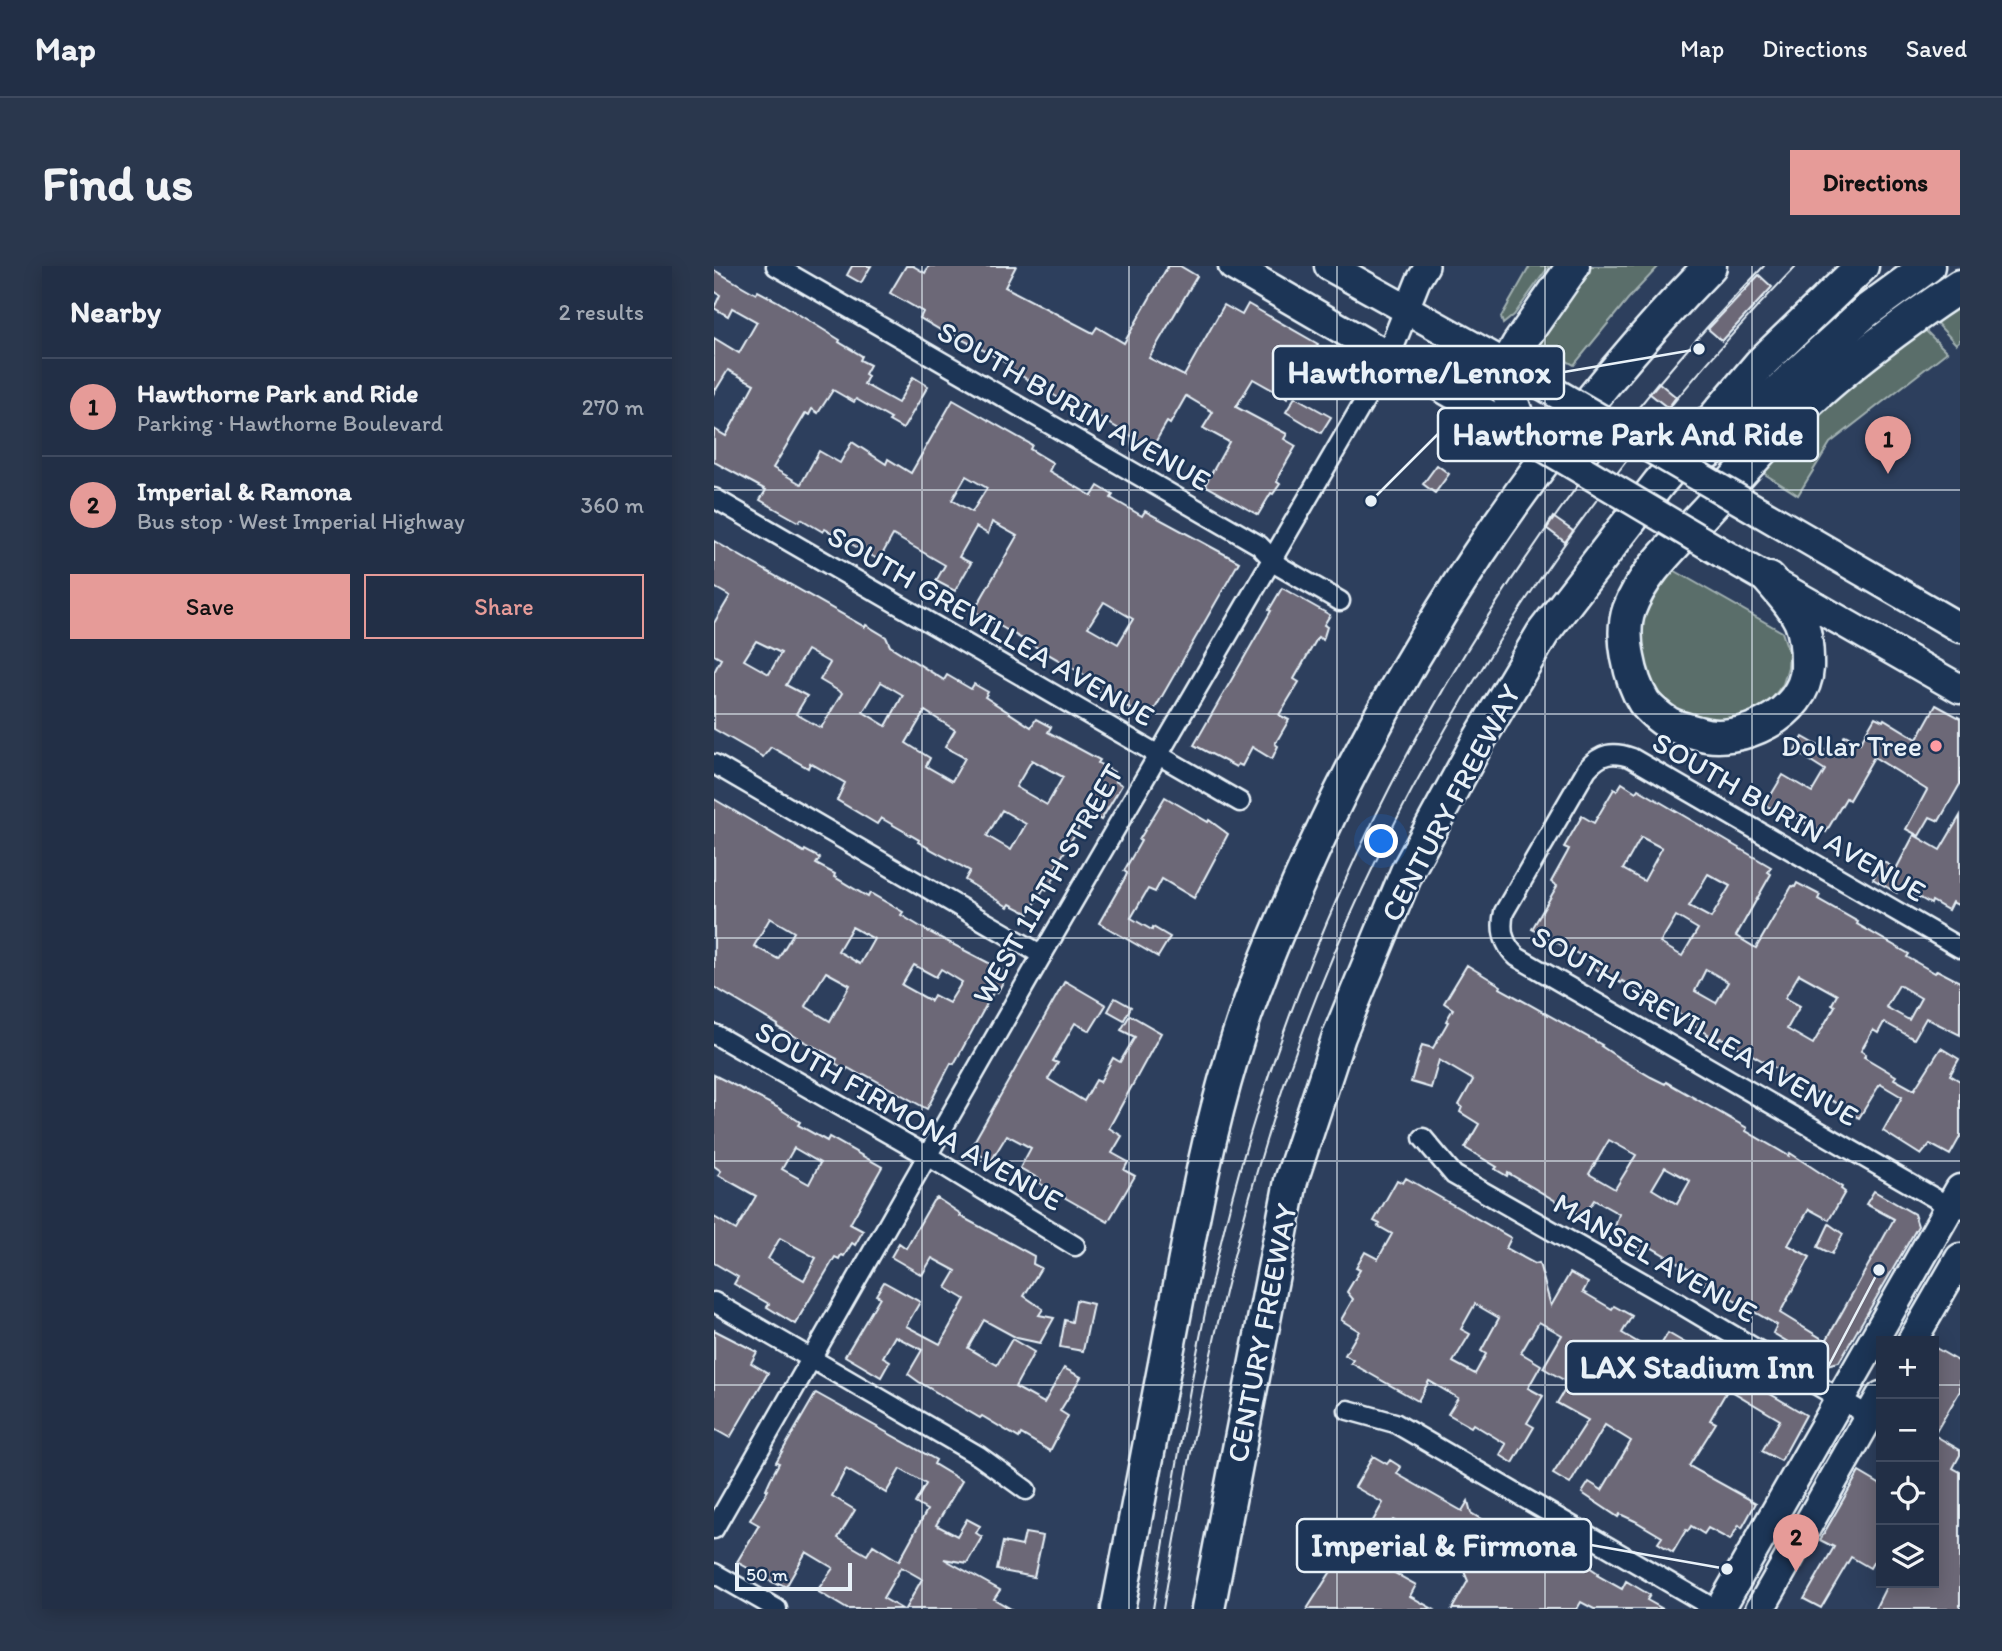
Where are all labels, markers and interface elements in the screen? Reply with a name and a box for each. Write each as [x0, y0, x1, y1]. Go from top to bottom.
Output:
text: Map [35, 29, 96, 68]
text: Map [1680, 34, 1724, 63]
text: Directions [1762, 34, 1868, 63]
text: Saved [1906, 34, 1967, 63]
button: Directions [1790, 150, 1960, 215]
text: Find us [42, 153, 193, 212]
text: Nearby [70, 293, 161, 330]
text: 2 results [558, 298, 644, 326]
street label: SOUTH BURIN AVENUE [931, 312, 1217, 499]
callout: Hawthorne/Lennox [1273, 346, 1564, 399]
text: Hawthorne/Lennox [1287, 353, 1552, 391]
text: Hawthorne Park and Ride [137, 377, 418, 409]
text: 1 [88, 393, 98, 421]
text: 270 m [582, 393, 644, 421]
callout: Hawthorne Park And Ride [1438, 408, 1818, 461]
text: Parking · Hawthorne Boulevard [137, 409, 443, 437]
text: Hawthorne Park And Ride [1452, 415, 1804, 453]
pin: 1 [1865, 416, 1911, 474]
text: Imperial & Ramona [137, 475, 352, 507]
text: 2 [87, 491, 99, 519]
text: 360 m [581, 491, 644, 519]
text: Bus stop · West Imperial Highway [137, 507, 465, 535]
street label: SOUTH GREVILLEA AVENUE [821, 517, 1161, 734]
button: Save [70, 574, 350, 639]
button: Share [364, 574, 644, 639]
street label: CENTURY FREEWAY [1372, 678, 1529, 928]
street label: SOUTH BURIN AVENUE [1646, 723, 1932, 910]
place label: Dollar Tree [1781, 727, 1922, 764]
marker: Dollar Tree [1928, 738, 1944, 754]
street label: WEST 111TH STREET [964, 757, 1131, 1010]
your location [1364, 824, 1398, 858]
street label: SOUTH GREVILLEA AVENUE [1525, 917, 1865, 1134]
street label: SOUTH FIRMONA AVENUE [749, 1012, 1070, 1219]
street label: MANSEL AVENUE [1547, 1184, 1764, 1331]
street label: CENTURY FREEWAY [1218, 1200, 1305, 1466]
map controls [1876, 1336, 1939, 1588]
button: + [1876, 1336, 1939, 1399]
callout: LAX Stadium Inn [1566, 1341, 1828, 1394]
text: LAX Stadium Inn [1580, 1348, 1815, 1386]
button: − [1876, 1399, 1939, 1462]
button: locate [1876, 1462, 1939, 1525]
pin: 2 [1773, 1514, 1819, 1572]
callout: Imperial & Firmona [1297, 1519, 1591, 1572]
button: layers [1876, 1525, 1939, 1588]
text: Imperial & Firmona [1311, 1526, 1577, 1564]
scale bar [735, 1560, 852, 1592]
text: 50 m [746, 1563, 788, 1586]

